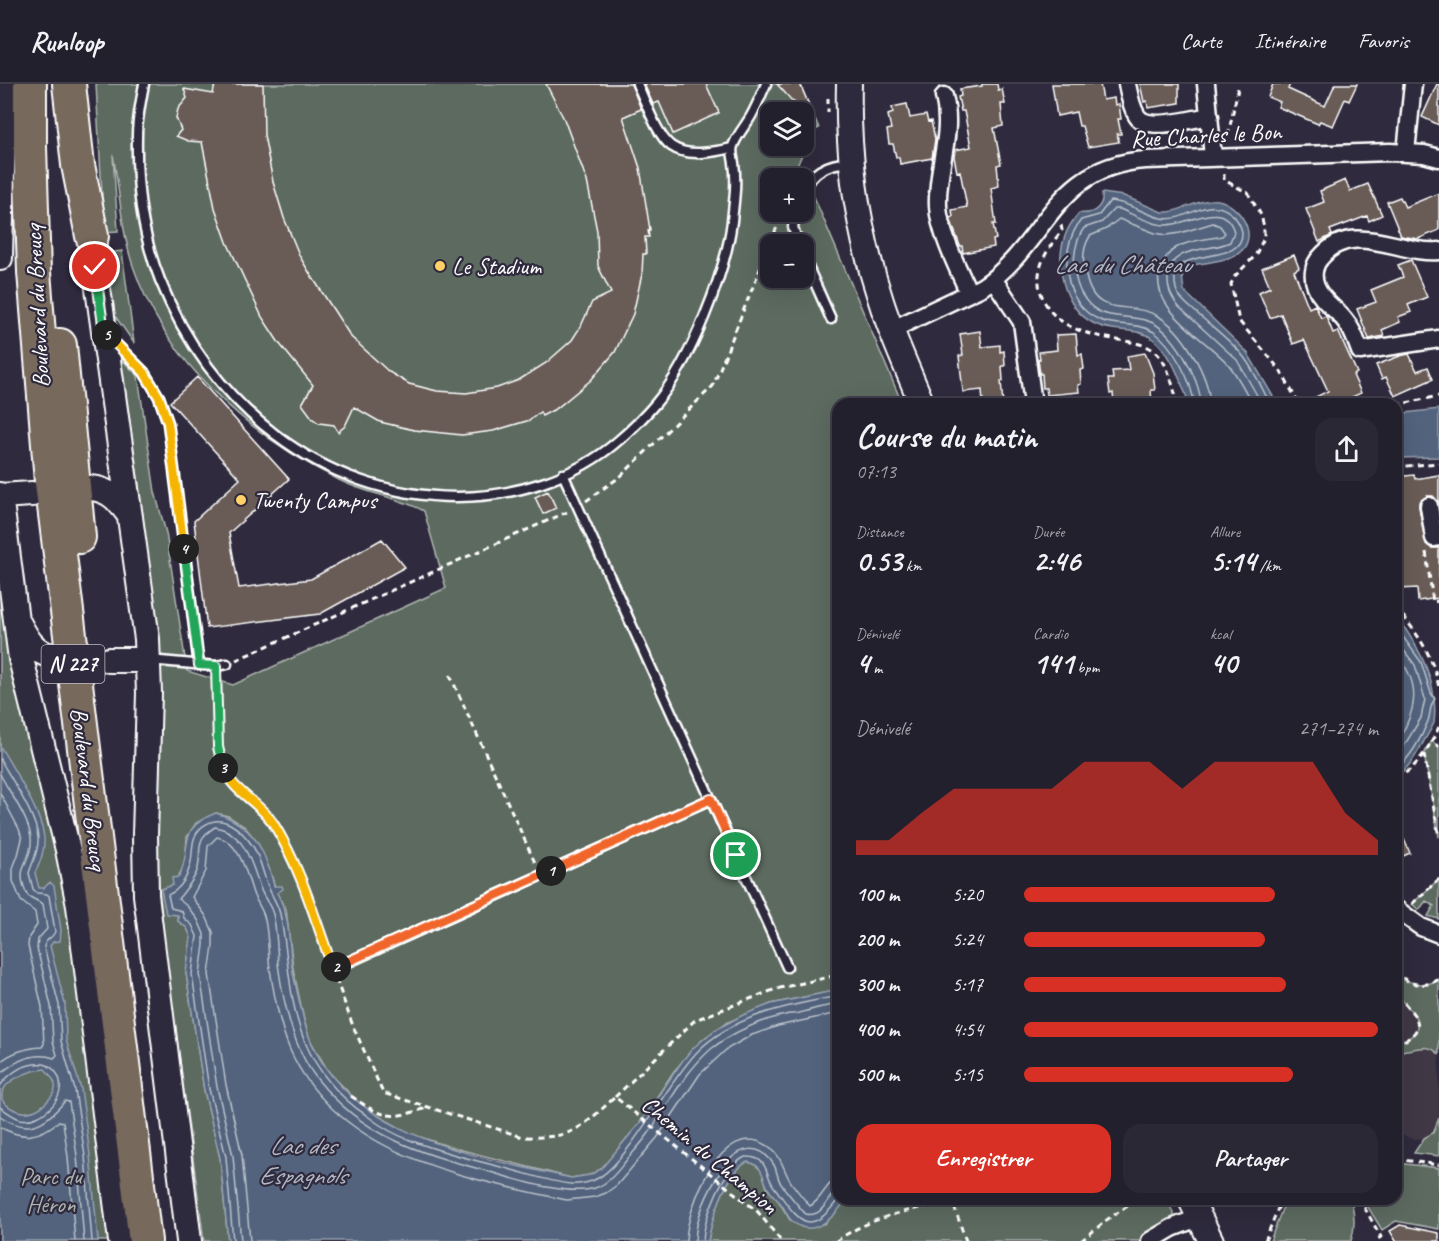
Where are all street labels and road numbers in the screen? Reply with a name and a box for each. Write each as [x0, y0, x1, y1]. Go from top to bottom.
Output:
street label: Rue Charles le Bon [1130, 116, 1283, 154]
street label: Boulevard du Breucq [18, 222, 56, 388]
road number: N 227 [42, 645, 104, 683]
street label: Boulevard du Breucq [64, 706, 114, 874]
street label: Chemin du Champion [636, 1089, 785, 1221]

